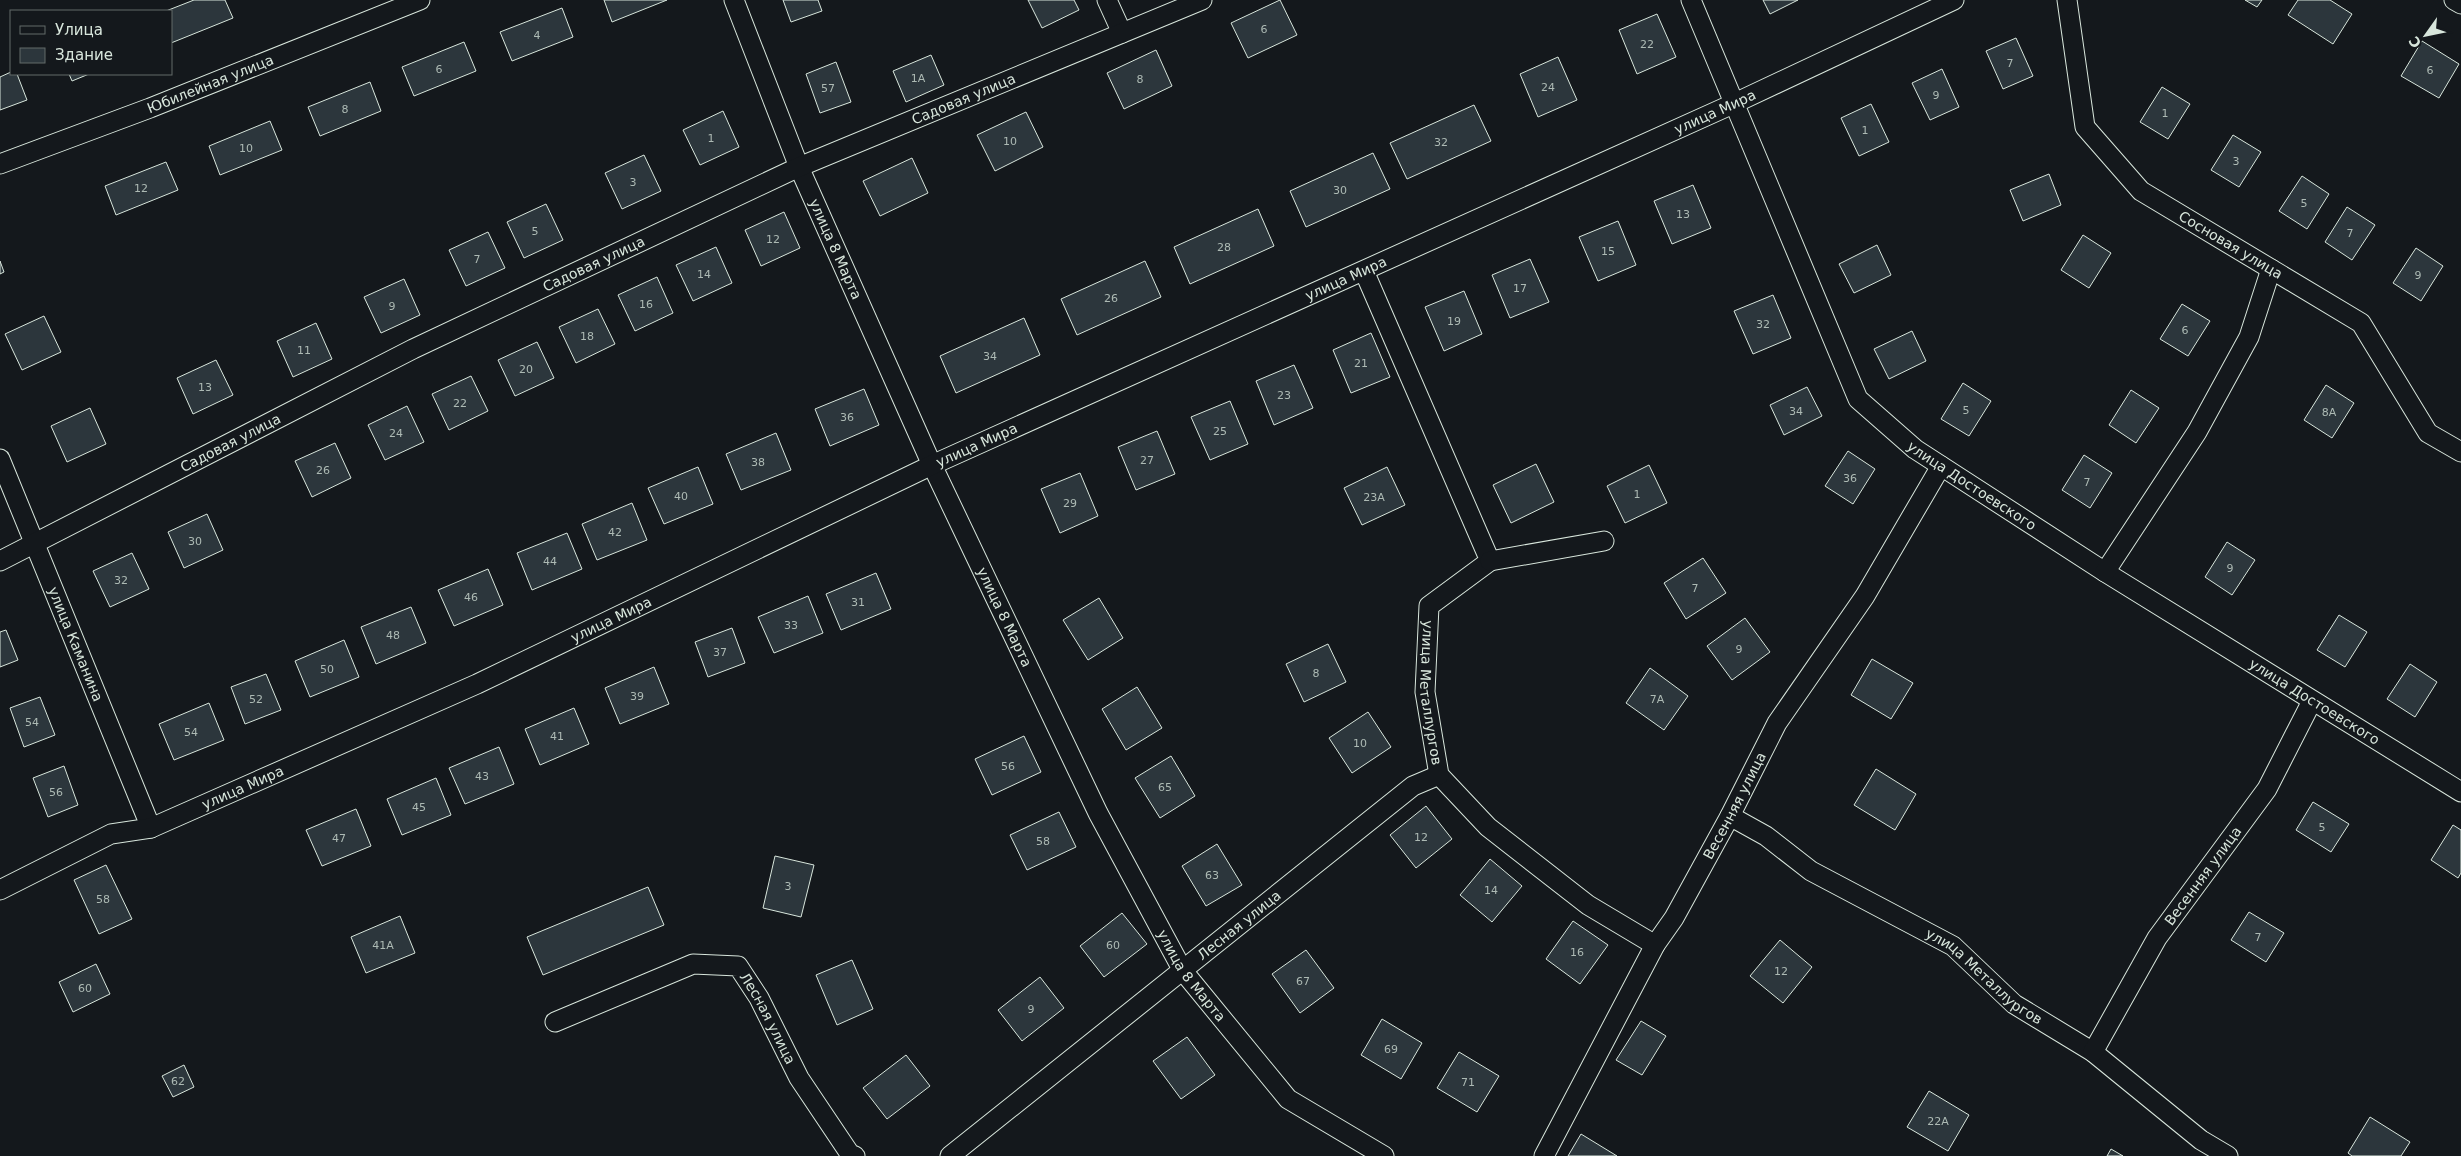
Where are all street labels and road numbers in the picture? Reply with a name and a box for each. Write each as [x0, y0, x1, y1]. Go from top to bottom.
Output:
street label: Юбилейная улица [145, 51, 276, 116]
street label: Садовая улица [909, 70, 1018, 127]
street label: улица Мира [1672, 86, 1758, 137]
street label: улица 8 Марта [806, 196, 865, 302]
street label: Сосновая улица [2176, 208, 2285, 282]
street label: Садовая улица [540, 233, 647, 295]
street label: улица Мира [1303, 253, 1389, 304]
street label: Садовая улица [177, 410, 283, 475]
street label: улица Мира [933, 420, 1020, 470]
street label: улица Достоевского [1904, 438, 2039, 533]
street label: улица 8 Марта [974, 565, 1035, 670]
street label: улица Каманина [45, 584, 106, 704]
street label: улица Мира [568, 593, 654, 646]
street label: улица Металлургов [1417, 620, 1445, 766]
street label: улица Достоевского [2246, 655, 2383, 748]
street label: Весенняя улица [1700, 749, 1769, 862]
street label: улица Мира [199, 762, 286, 813]
street label: Весенняя улица [2161, 823, 2245, 928]
street label: Лесная улица [1194, 887, 1284, 963]
street label: улица Металлургов [1923, 925, 2045, 1027]
street label: улица 8 Марта [1154, 927, 1229, 1025]
street label: Лесная улица [736, 969, 799, 1067]

